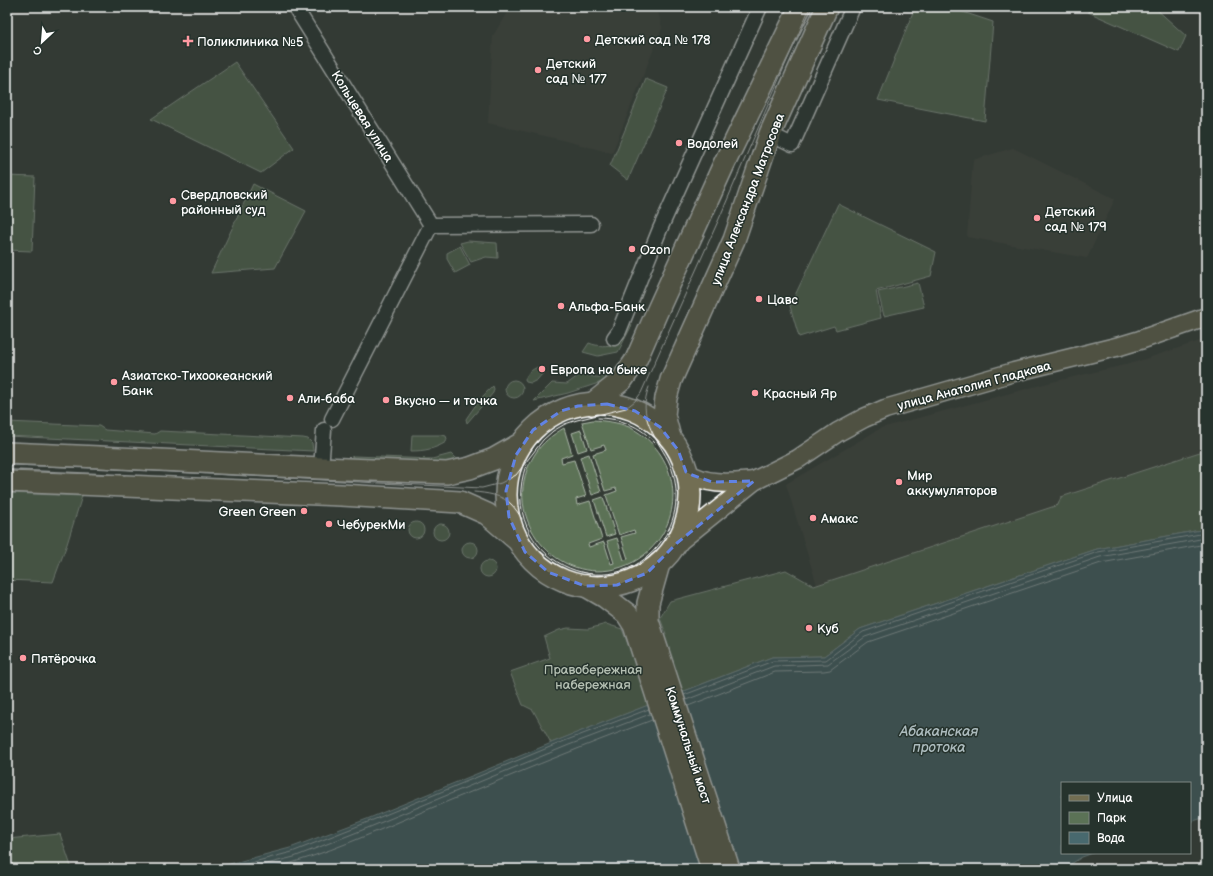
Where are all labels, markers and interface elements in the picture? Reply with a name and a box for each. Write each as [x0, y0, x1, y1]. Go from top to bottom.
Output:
north arrow [22, 22, 62, 62]
place label: Детский сад № 178 [595, 32, 711, 48]
place label: Поликлиника №5 [197, 34, 303, 50]
marker: Детский сад № 178 [582, 34, 592, 44]
marker: Поликлиника №5 [182, 35, 194, 47]
text: С [31, 43, 44, 58]
place label: Детский сад № 177 [546, 56, 607, 87]
marker: Детский сад № 177 [533, 65, 543, 75]
street label: Кольцевая улица [328, 68, 397, 166]
street label: улица Александра Матросова [708, 111, 788, 288]
place label: Водолей [687, 136, 738, 152]
marker: Водолей [674, 138, 684, 148]
place label: Свердловский районный суд [181, 187, 268, 218]
marker: Свердловский районный суд [168, 196, 178, 206]
place label: Детский сад № 179 [1045, 204, 1107, 235]
marker: Детский сад № 179 [1032, 213, 1042, 223]
place label: Ozon [640, 242, 670, 258]
marker: Ozon [627, 244, 637, 254]
place label: Цавс [767, 292, 798, 308]
marker: Цавс [754, 294, 764, 304]
place label: Альфа-Банк [568, 299, 645, 315]
marker: Альфа-Банк [556, 301, 566, 311]
street label: улица Анатолия Гладкова [896, 358, 1053, 414]
place label: Европа на быке [550, 362, 647, 378]
marker: Европа на быке [537, 364, 547, 374]
place label: Азиатско-Тихоокеанский Банк [121, 368, 273, 399]
marker: Азиатско-Тихоокеанский Банк [109, 377, 119, 387]
place label: Красный Яр [763, 386, 838, 402]
marker: Красный Яр [750, 388, 760, 398]
place label: Али-баба [297, 391, 355, 407]
marker: Али-баба [285, 393, 295, 403]
place label: Вкусно — и точка [394, 393, 498, 409]
marker: Вкусно — и точка [381, 395, 391, 405]
place label: Мир аккумуляторов [907, 468, 997, 499]
marker: Мир аккумуляторов [894, 477, 904, 487]
place label: Green Green [219, 504, 296, 520]
marker: Green Green [299, 506, 309, 516]
place label: Амакс [820, 511, 859, 527]
marker: Амакс [808, 513, 818, 523]
place label: ЧебурекМи [337, 517, 406, 533]
marker: ЧебурекМи [324, 519, 334, 529]
place label: Куб [817, 621, 839, 637]
marker: Куб [804, 623, 814, 633]
place label: Пятёрочка [31, 651, 96, 667]
marker: Пятёрочка [18, 653, 28, 663]
park label: Правобережная набережная [544, 662, 642, 693]
street label: Коммунальный мост [662, 685, 715, 806]
water label: Абаканская протока [899, 723, 978, 756]
legend [1061, 782, 1191, 854]
text: Улица [1097, 791, 1133, 806]
text: Парк [1097, 811, 1127, 826]
text: Вода [1097, 831, 1125, 846]

